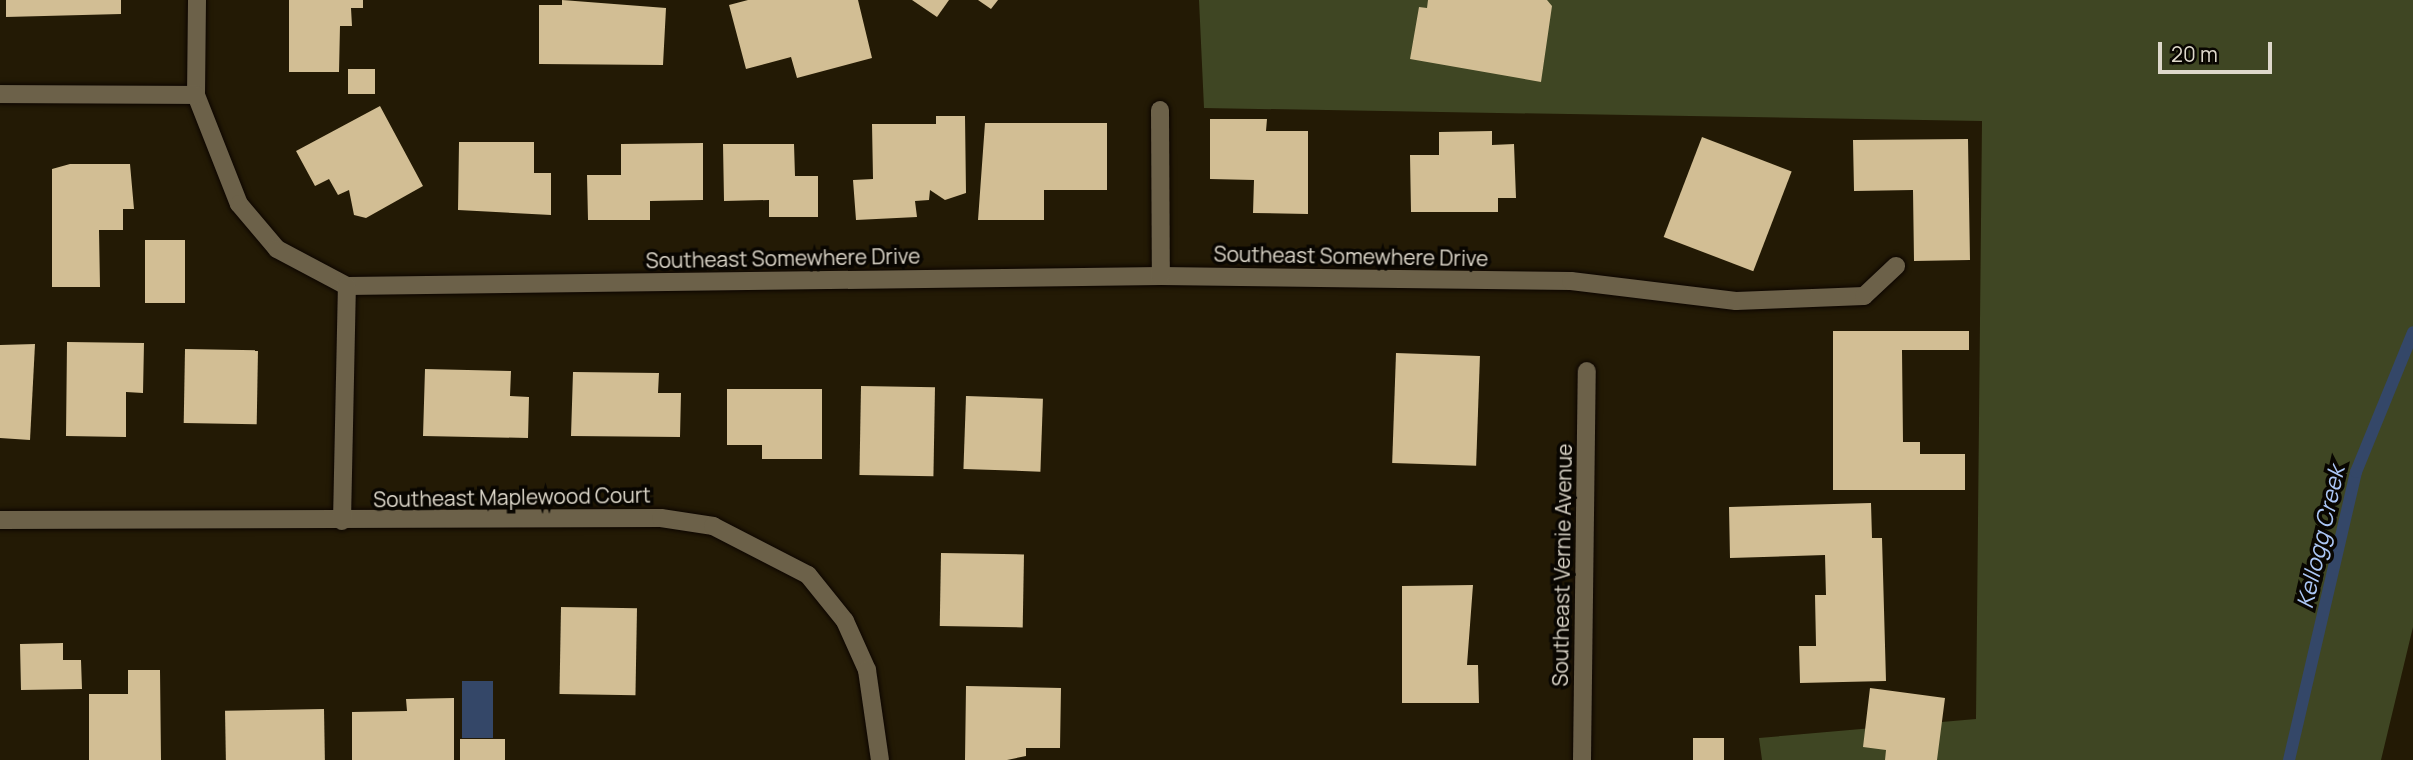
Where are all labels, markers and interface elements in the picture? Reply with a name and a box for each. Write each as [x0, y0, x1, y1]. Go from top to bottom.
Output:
scale bar [2161, 28, 2275, 72]
text: 20 m [2171, 40, 2218, 68]
street label: Southeast Somewhere Drive [1213, 241, 1489, 271]
street label: Southeast Somewhere Drive [645, 243, 921, 273]
street label: Southeast Vernie Avenue [1547, 443, 1577, 687]
water label: Kellogg Creek [2290, 463, 2350, 611]
street label: Southeast Maplewood Court [373, 482, 651, 512]

